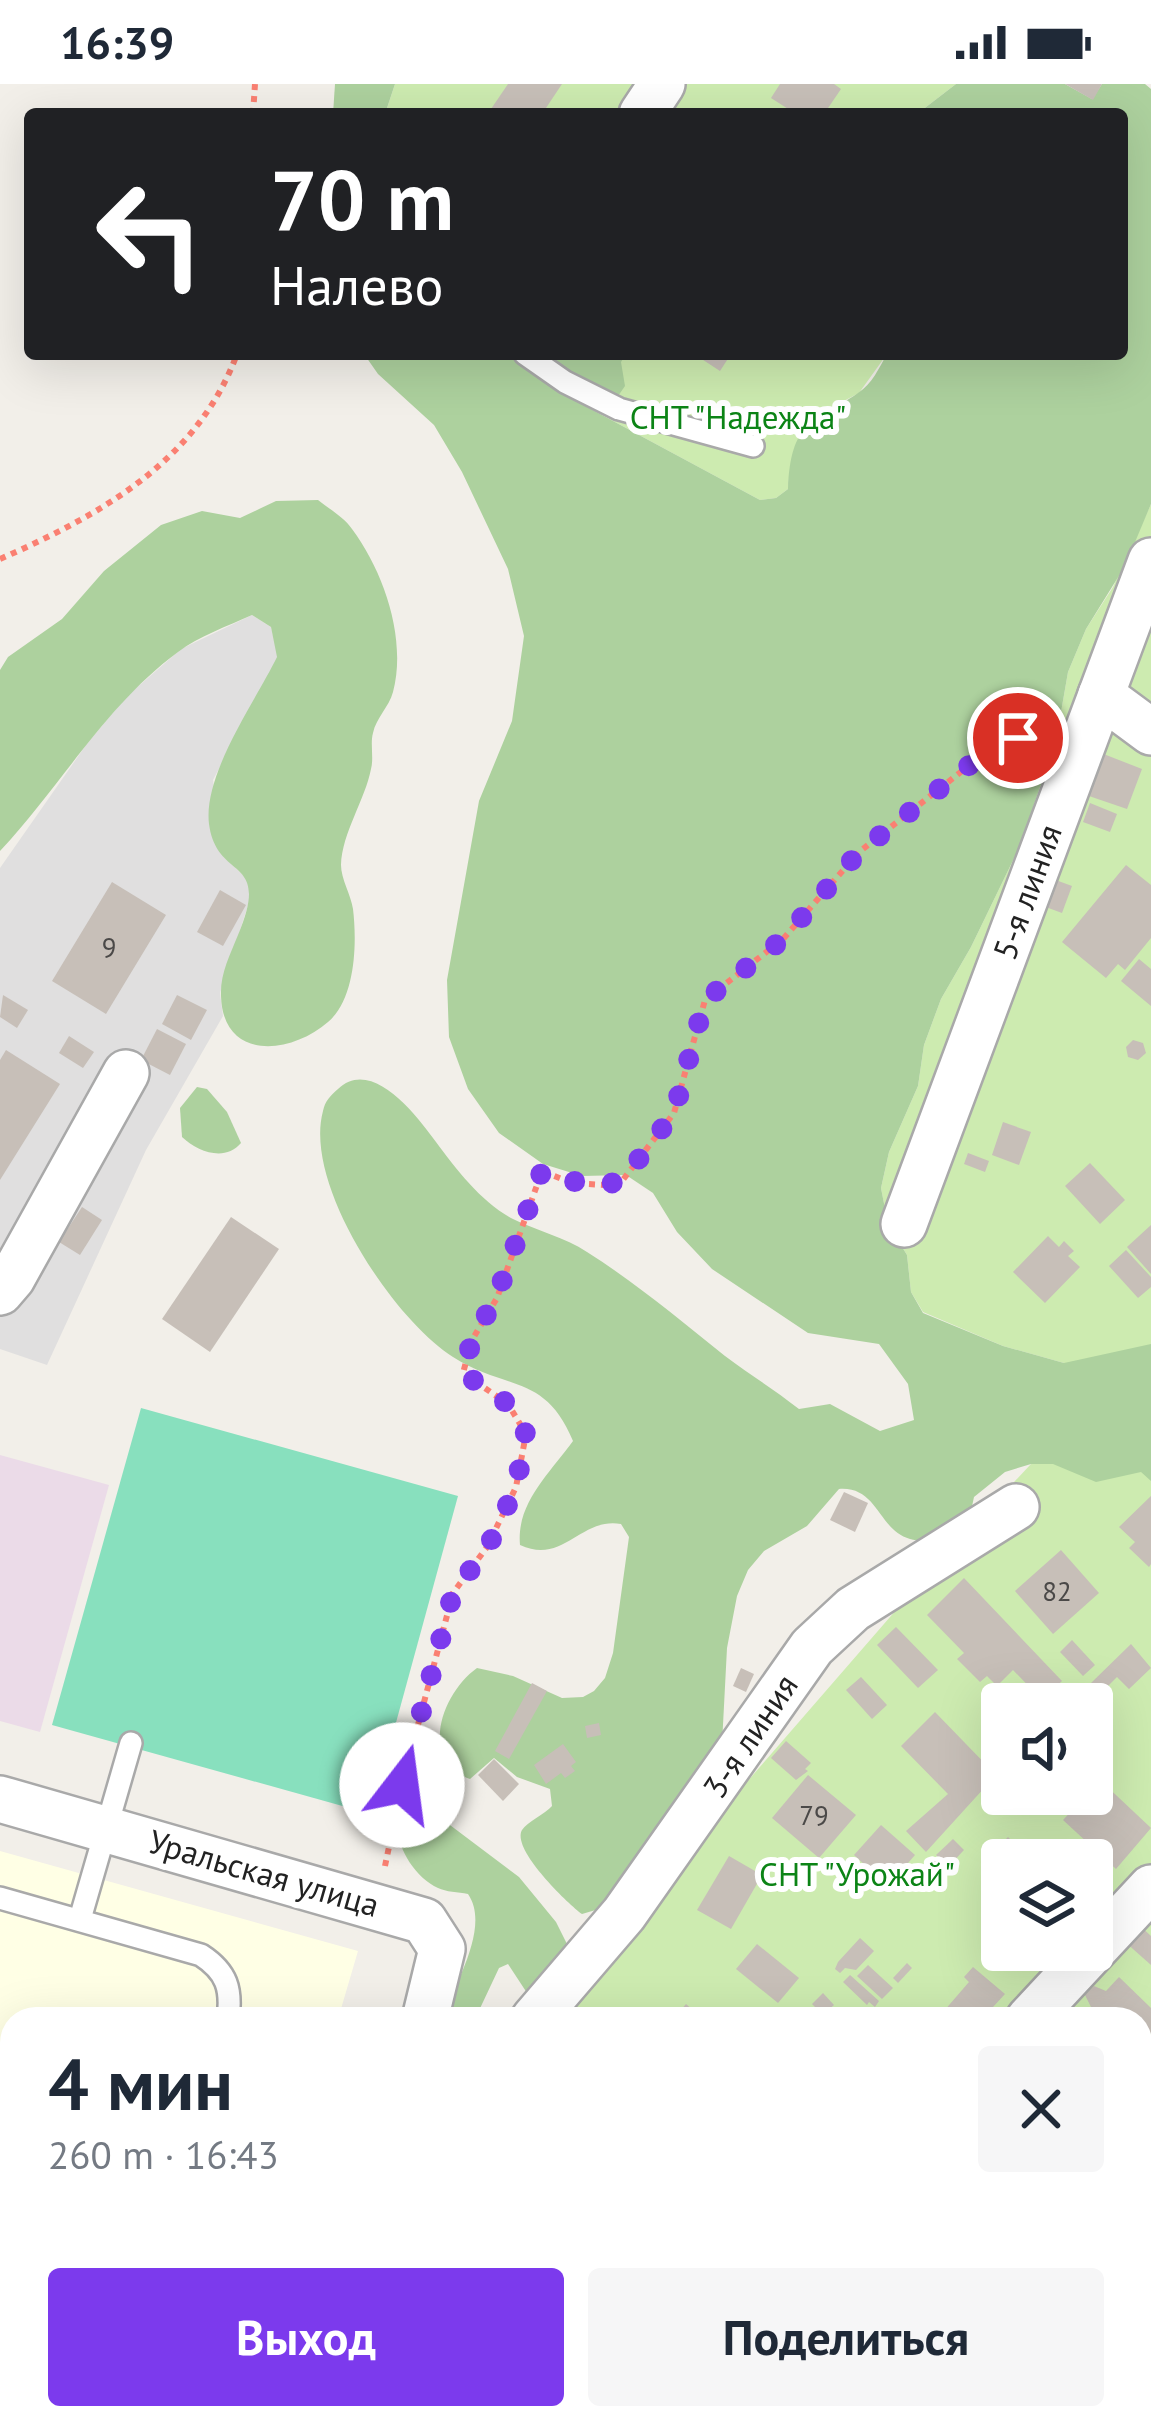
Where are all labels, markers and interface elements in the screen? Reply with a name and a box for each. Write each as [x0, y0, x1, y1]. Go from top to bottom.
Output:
text: 16:39 [60, 13, 174, 71]
text: 70 m [270, 144, 454, 253]
icon: left [72, 156, 228, 312]
text: Налево [270, 250, 444, 320]
park label: СНТ "Надежда" [630, 395, 846, 438]
pin [967, 687, 1069, 789]
icon: arrive [985, 705, 1051, 771]
street label: 5-я линия [982, 818, 1071, 965]
house number: 9 [102, 930, 116, 964]
house number: 82 [1042, 1574, 1072, 1608]
street label: 3-я линия [692, 1665, 807, 1806]
map controls [981, 1683, 1113, 1971]
button: sound [981, 1683, 1113, 1815]
position arrow [339, 1722, 465, 1848]
house number: 79 [799, 1798, 829, 1832]
street label: Уральская улица [144, 1819, 384, 1926]
button: layers [981, 1839, 1113, 1971]
park label: СНТ "Урожай" [759, 1852, 955, 1895]
text: 4 мин [48, 2037, 233, 2130]
button: close [978, 2046, 1104, 2172]
text: 260 m · 16:43 [48, 2129, 279, 2180]
button: Выход [48, 2268, 564, 2406]
button: Поделиться [588, 2268, 1104, 2406]

